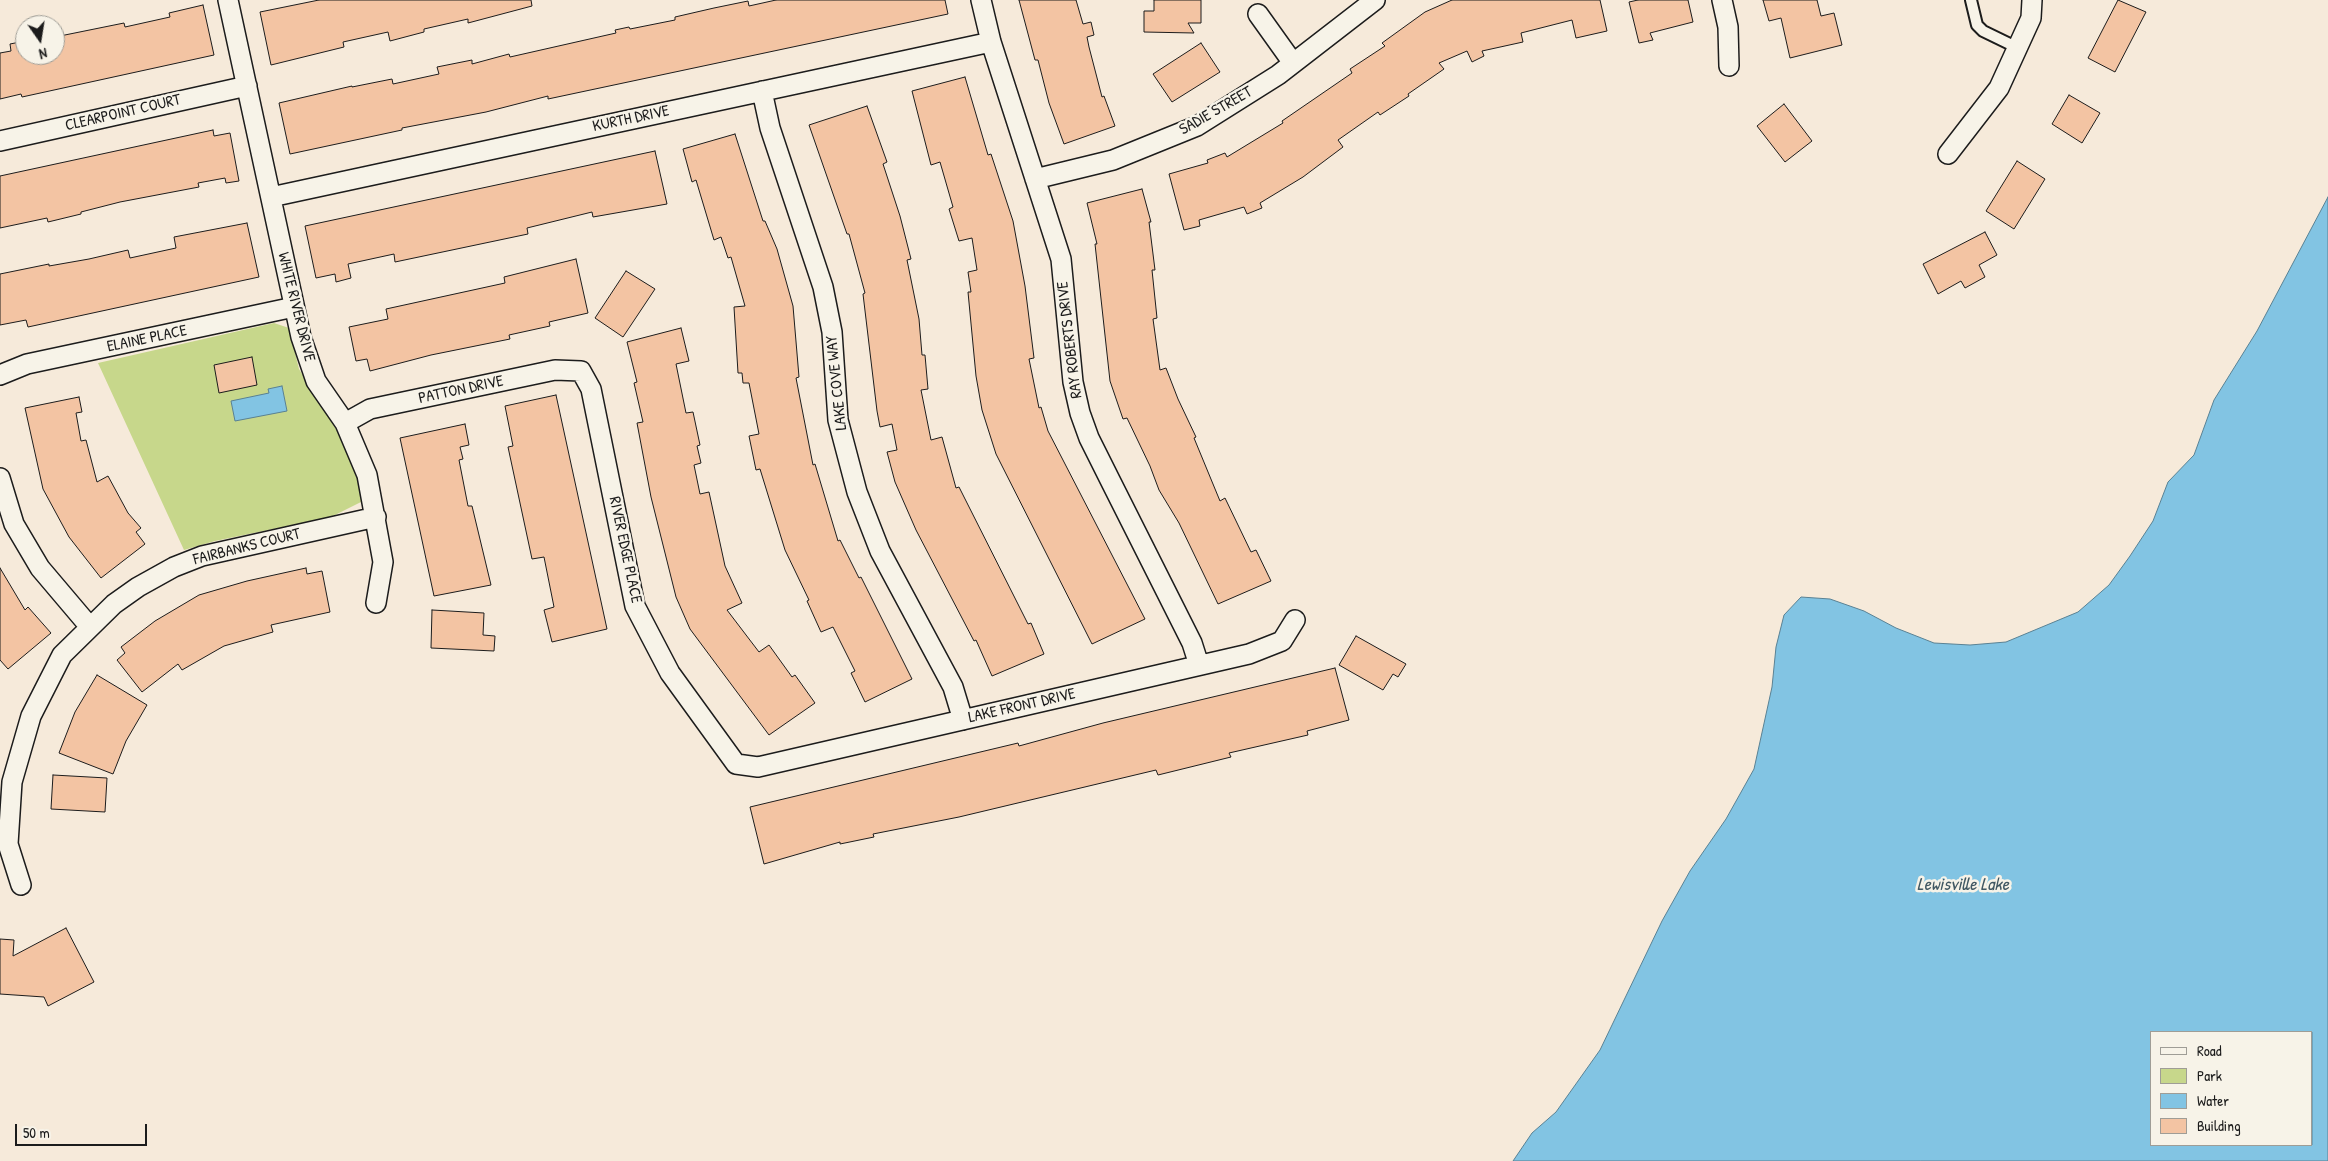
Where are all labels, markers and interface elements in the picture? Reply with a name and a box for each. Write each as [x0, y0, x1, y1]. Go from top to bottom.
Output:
north arrow [15, 15, 65, 65]
text: N [38, 44, 49, 64]
street label: SADIE STREET [1176, 82, 1256, 140]
street label: CLEARPOINT COURT [63, 90, 183, 136]
street label: KURTH DRIVE [591, 102, 671, 136]
street label: WHITE RIVER DRIVE [273, 250, 319, 364]
street label: RAY ROBERTS DRIVE [1053, 280, 1087, 400]
street label: ELAINE PLACE [105, 321, 189, 357]
street label: LAKE COVE WAY [822, 335, 852, 431]
street label: PATTON DRIVE [417, 372, 505, 408]
street label: RIVER EDGE PLACE [604, 495, 646, 605]
street label: FAIRBANKS COURT [191, 524, 303, 570]
street label: LAKE FRONT DRIVE [967, 684, 1077, 728]
water label: Lewisville Lake [1917, 874, 2009, 896]
legend [2150, 1031, 2313, 1146]
text: Road [2197, 1040, 2222, 1061]
text: Park [2197, 1065, 2222, 1086]
text: Water [2197, 1090, 2229, 1111]
scale bar [18, 1114, 150, 1146]
text: Building [2197, 1115, 2241, 1136]
text: 50 m [23, 1122, 50, 1143]

